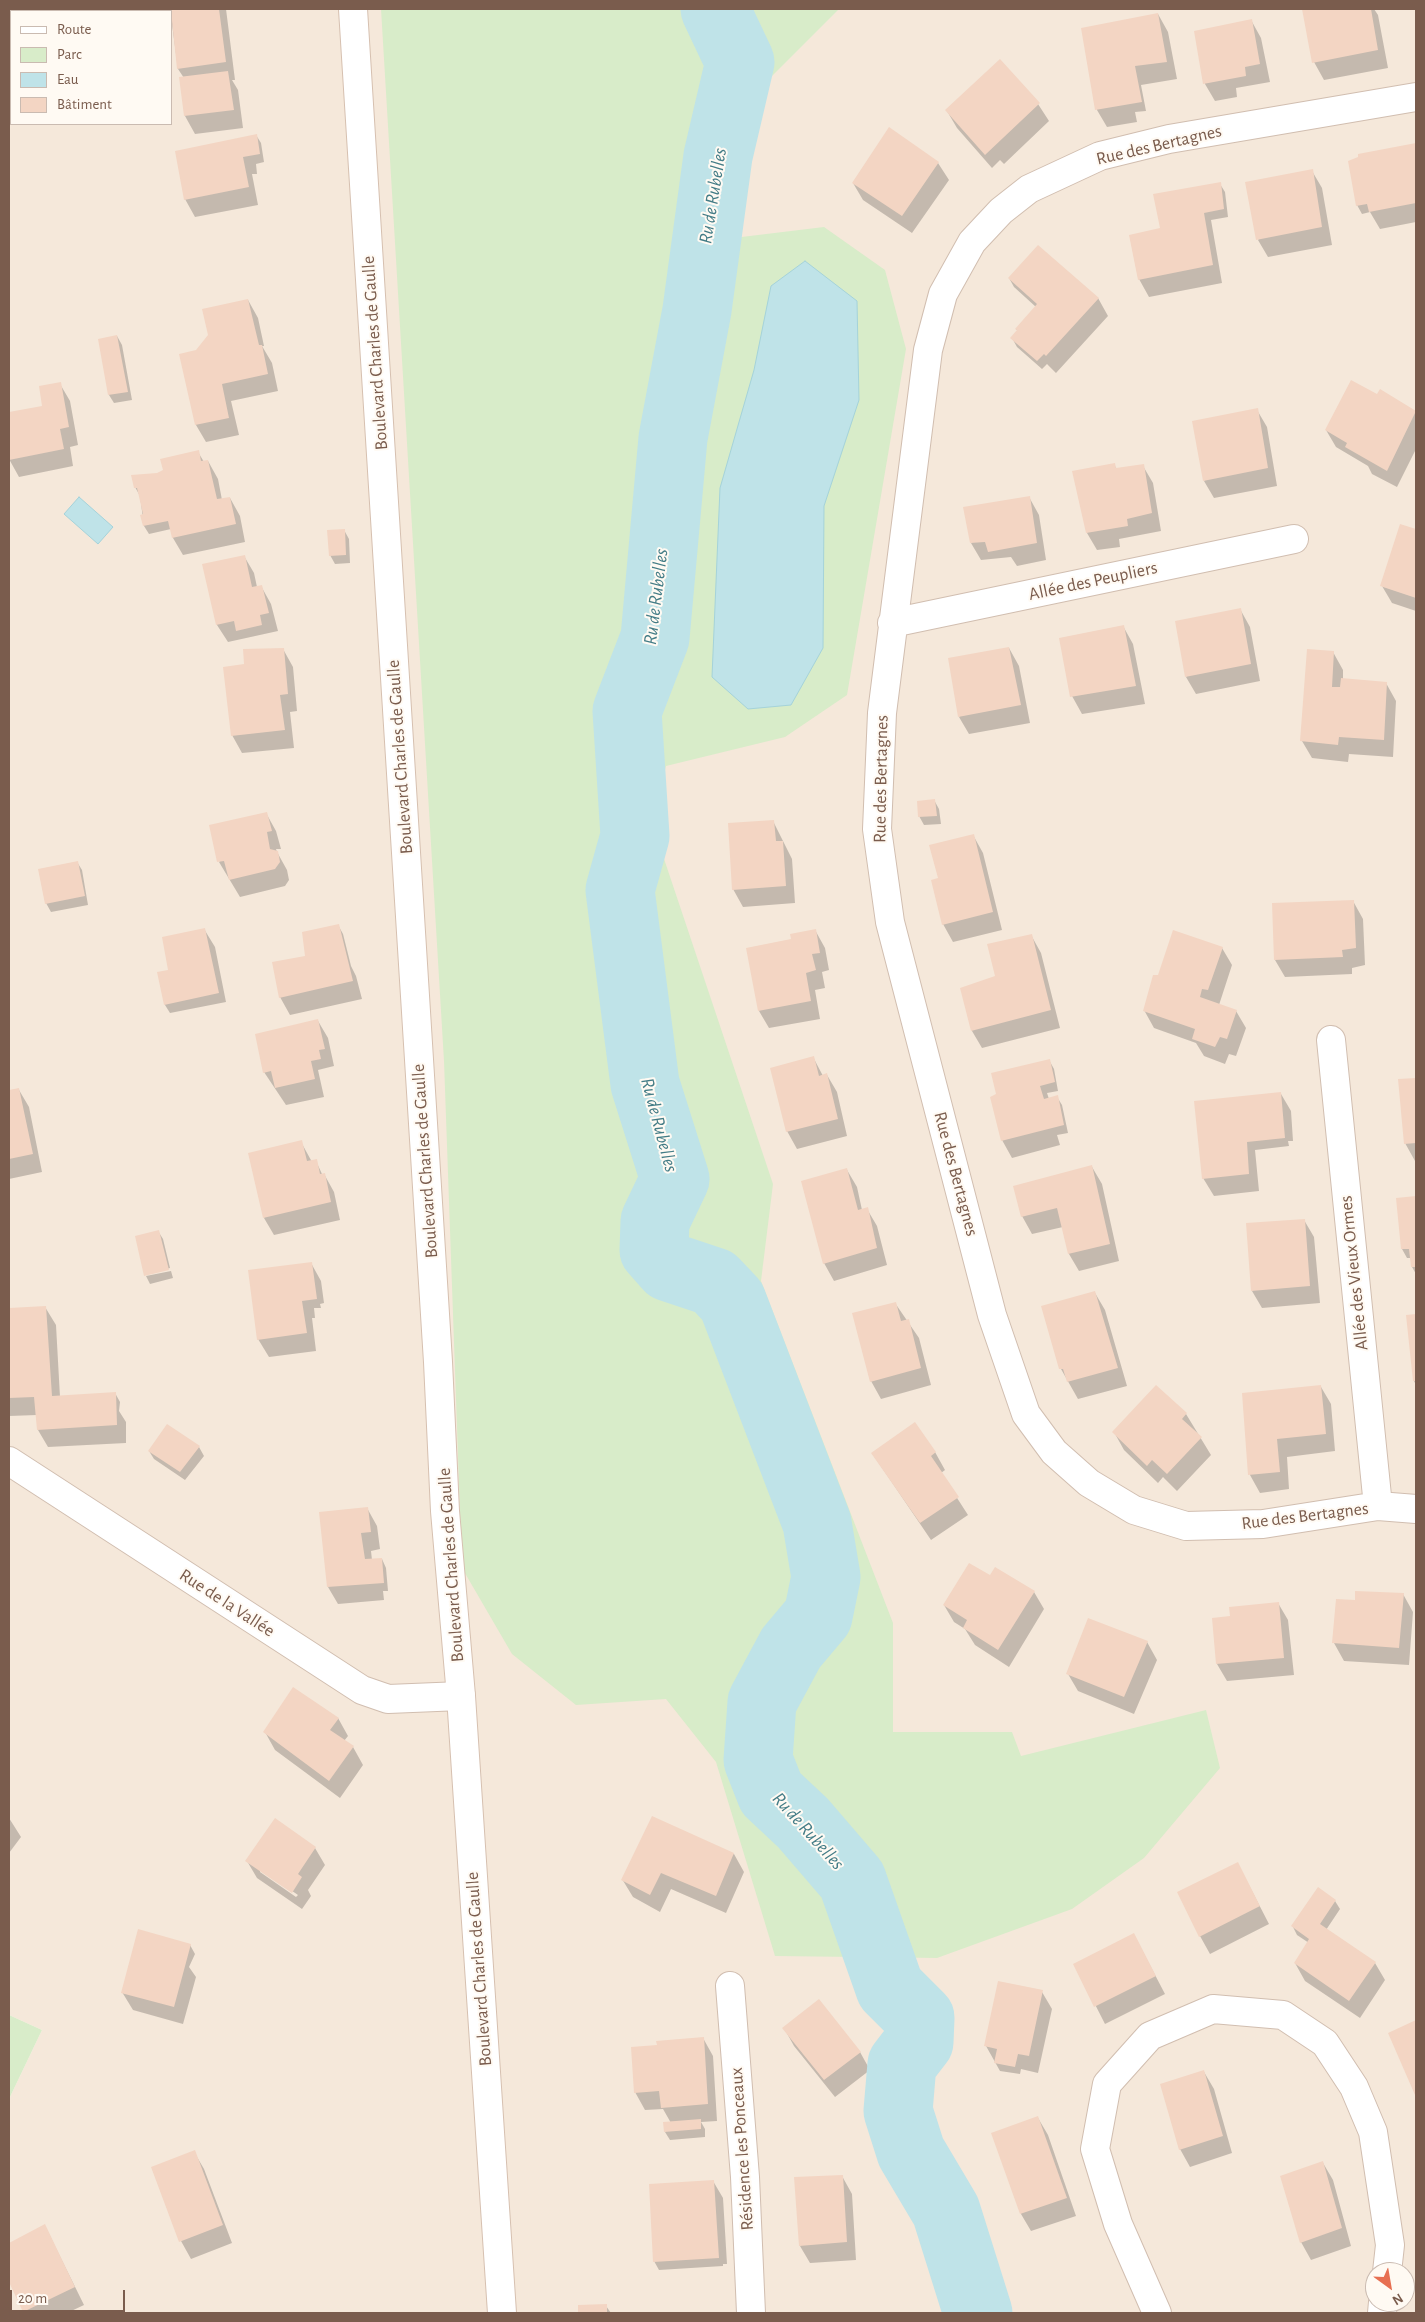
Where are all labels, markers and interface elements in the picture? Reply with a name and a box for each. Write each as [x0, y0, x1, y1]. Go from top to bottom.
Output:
legend [10, 10, 172, 125]
text: Route [57, 22, 91, 37]
text: Parc [57, 47, 82, 62]
text: Eau [57, 72, 79, 87]
text: Bâtiment [57, 97, 112, 112]
street label: Rue des Bertagnes [1094, 120, 1224, 170]
water label: Ru de Rubelles [694, 147, 732, 245]
street label: Boulevard Charles de Gaulle [357, 255, 393, 451]
water label: Ru de Rubelles [639, 548, 673, 646]
street label: Allée des Peupliers [1027, 557, 1159, 605]
street label: Boulevard Charles de Gaulle [382, 659, 418, 855]
street label: Rue des Bertagnes [869, 715, 893, 843]
street label: Boulevard Charles de Gaulle [407, 1063, 443, 1259]
water label: Ru de Rubelles [635, 1075, 683, 1175]
street label: Rue des Bertagnes [929, 1109, 983, 1239]
street label: Allée des Vieux Ormes [1335, 1195, 1373, 1351]
street label: Boulevard Charles de Gaulle [433, 1467, 469, 1663]
street label: Rue des Bertagnes [1240, 1497, 1370, 1535]
street label: Rue de la Vallée [175, 1564, 279, 1642]
water label: Ru de Rubelles [767, 1788, 849, 1874]
street label: Boulevard Charles de Gaulle [461, 1871, 497, 2067]
street label: Résidence les Ponceaux [726, 2067, 758, 2231]
north arrow [1365, 2262, 1415, 2312]
scale bar [12, 2280, 128, 2312]
text: N [1390, 2290, 1405, 2307]
text: 20 m [18, 2291, 47, 2306]

